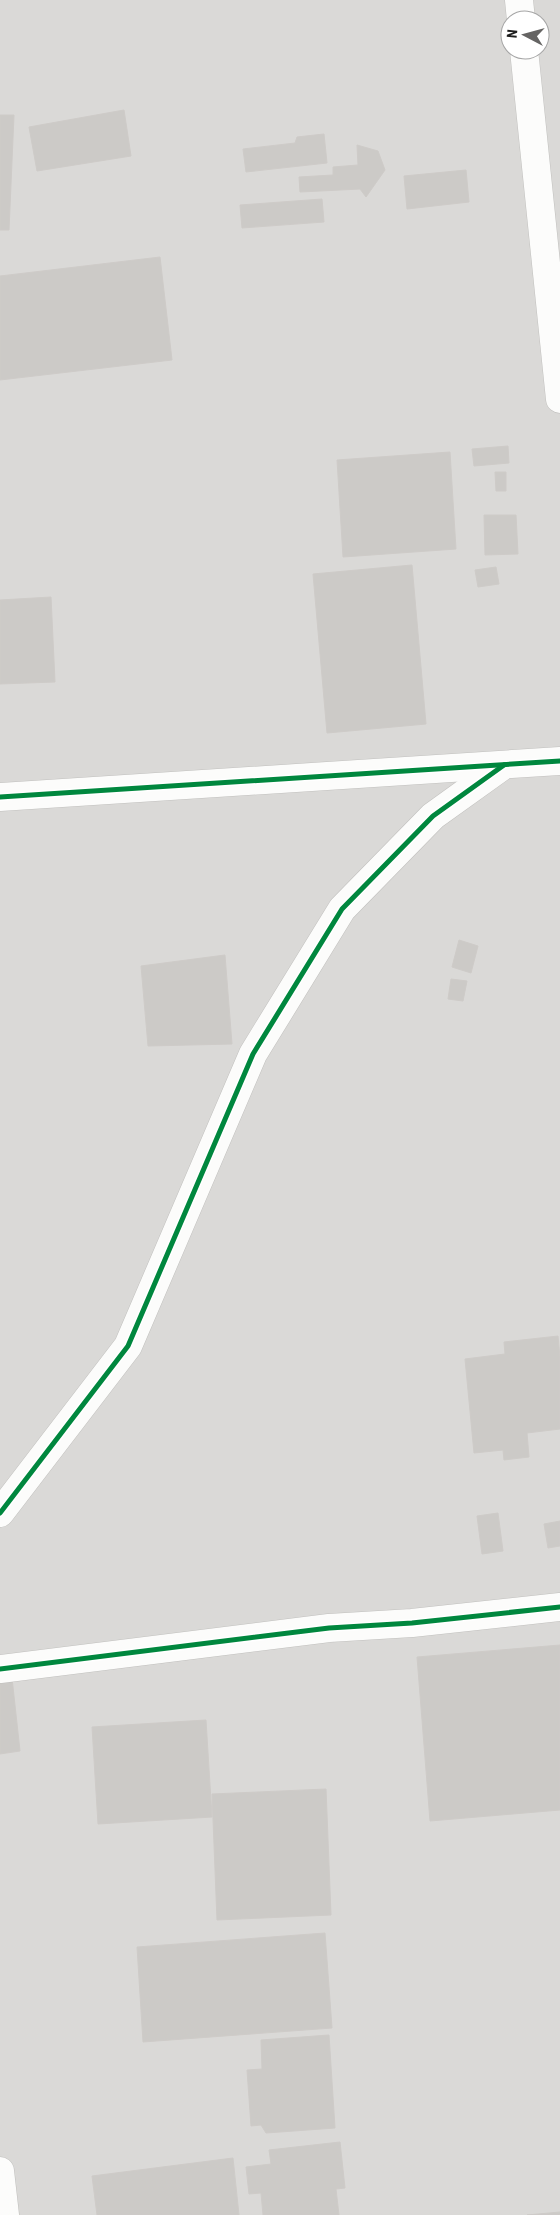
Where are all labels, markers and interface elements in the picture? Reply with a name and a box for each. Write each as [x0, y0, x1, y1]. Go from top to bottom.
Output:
north arrow [500, 10, 550, 60]
text: N [504, 29, 520, 39]

